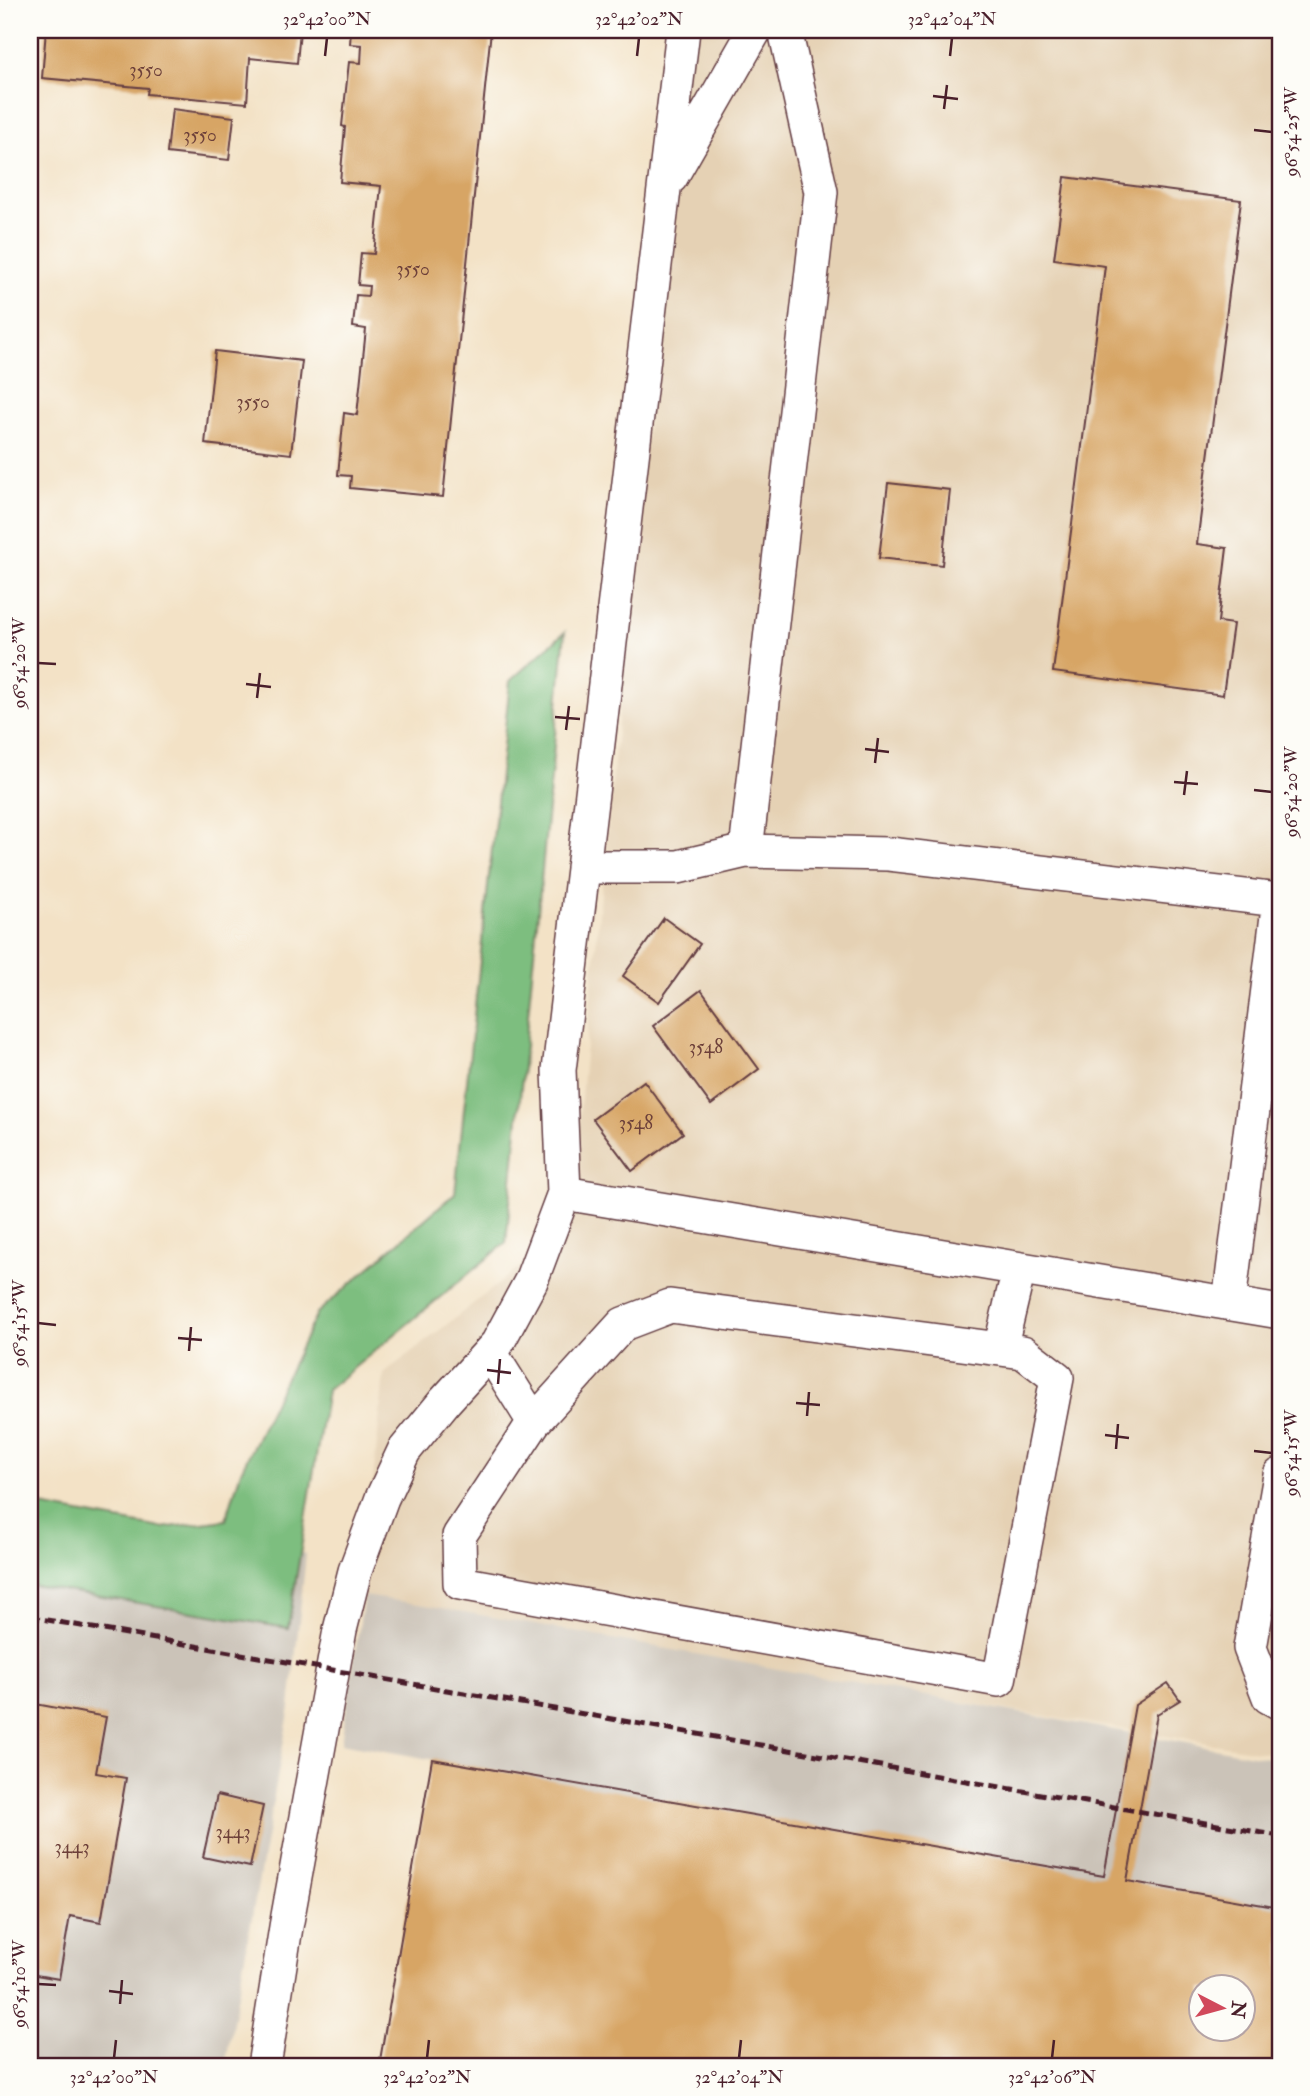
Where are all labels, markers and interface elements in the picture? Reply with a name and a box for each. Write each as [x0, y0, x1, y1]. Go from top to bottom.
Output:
text: 32°42'00"N [283, 8, 371, 31]
text: 32°42'02"N [595, 8, 683, 31]
text: 32°42'04"N [908, 8, 996, 31]
house number: 3550 [129, 58, 163, 82]
text: 96°54'25"W [1280, 87, 1303, 179]
house number: 3550 [183, 123, 217, 147]
house number: 3550 [396, 257, 430, 281]
house number: 3550 [236, 390, 270, 414]
text: 96°54'20"W [8, 617, 31, 710]
text: 96°54'20"W [1280, 746, 1303, 839]
house number: 3548 [689, 1035, 723, 1059]
house number: 3548 [619, 1111, 653, 1135]
text: 96°54'15"W [8, 1279, 31, 1368]
text: 96°54'15"W [1280, 1409, 1303, 1498]
house number: 3443 [215, 1820, 251, 1844]
house number: 3443 [54, 1835, 90, 1859]
text: 96°54'10"W [8, 1939, 31, 2030]
north arrow [1188, 1974, 1258, 2044]
text: N [1225, 1999, 1251, 2020]
text: 32°42'00"N [70, 2066, 158, 2089]
text: 32°42'02"N [383, 2066, 471, 2089]
text: 32°42'04"N [695, 2066, 783, 2089]
text: 32°42'06"N [1008, 2066, 1096, 2089]

